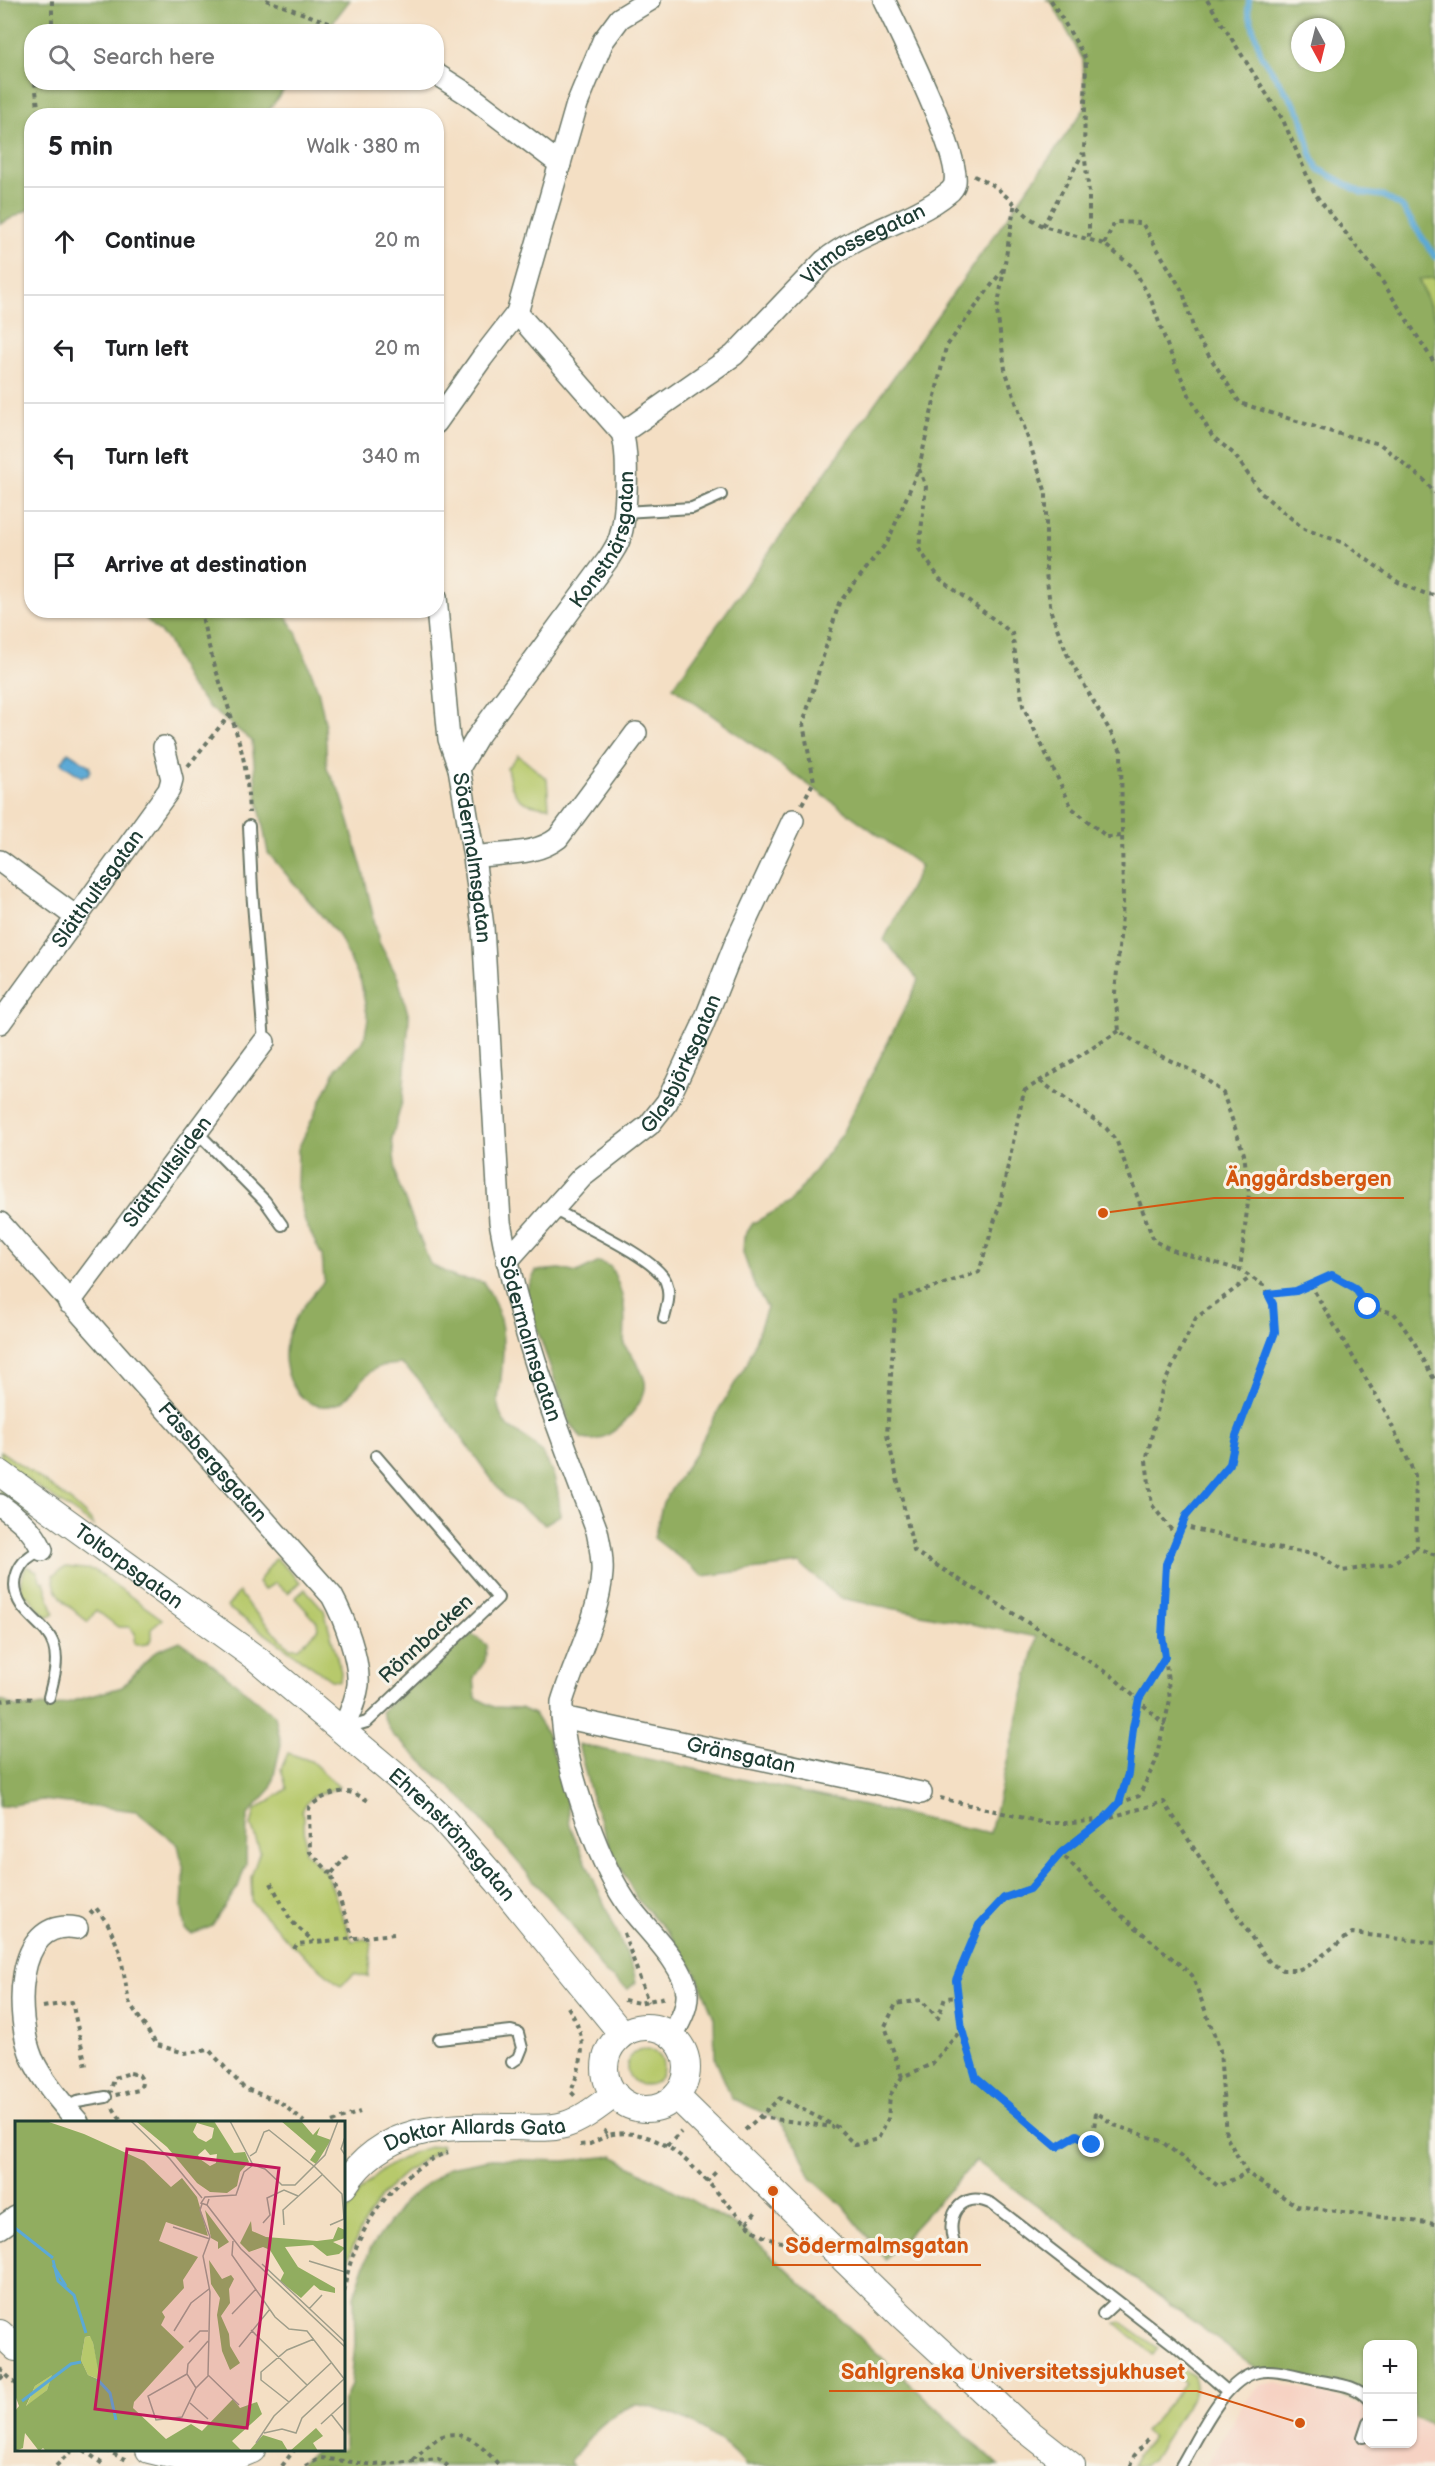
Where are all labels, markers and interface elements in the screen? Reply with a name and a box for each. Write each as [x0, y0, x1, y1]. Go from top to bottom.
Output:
north arrow [1291, 18, 1345, 72]
search box [24, 24, 444, 90]
icon: search [45, 41, 78, 74]
text: Search here [93, 44, 215, 71]
text: 5 min [48, 132, 113, 163]
text: Walk · 380 m [307, 135, 420, 159]
street label: Vitmossegatan [796, 198, 929, 290]
icon: ahead [48, 225, 81, 258]
text: Continue [105, 228, 195, 255]
text: 20 m [375, 229, 420, 253]
icon: left [48, 333, 81, 366]
text: Turn left [105, 336, 189, 363]
text: 20 m [375, 337, 420, 361]
icon: left [48, 441, 81, 474]
text: Turn left [105, 444, 189, 471]
text: 340 m [362, 445, 420, 469]
street label: Konstnärsgatan [564, 471, 639, 613]
icon: arrive [48, 549, 81, 582]
text: Arrive at destination [105, 552, 307, 579]
street label: Södermalmsgatan [447, 771, 496, 944]
street label: Slätthultsgatan [46, 825, 149, 953]
street label: Glasbjörksgatan [635, 991, 726, 1138]
street label: Slätthultsliden [117, 1111, 217, 1232]
callout: Änggårdsbergen [1214, 1158, 1404, 1198]
text: Änggårdsbergen [1225, 1165, 1392, 1193]
street label: Södermalmsgatan [494, 1253, 567, 1425]
route start [1354, 1293, 1380, 1319]
street label: Fässbergsgatan [153, 1397, 273, 1527]
street label: Toltorpsgatan [69, 1518, 188, 1614]
street label: Rönnbacken [374, 1589, 478, 1689]
street label: Gränsgatan [684, 1731, 798, 1779]
street label: Ehrenströmsgatan [383, 1763, 521, 1906]
street label: Doktor Allards Gata [380, 2113, 568, 2157]
inset map [15, 2121, 345, 2451]
route end [1078, 2131, 1104, 2157]
callout: Södermalmsgatan [773, 2225, 981, 2265]
text: Södermalmsgatan [785, 2233, 969, 2260]
map controls [1363, 2340, 1417, 2448]
button: + [1363, 2340, 1417, 2394]
callout: Sahlgrenska Universitetssjukhuset [829, 2351, 1197, 2391]
text: Sahlgrenska Universitetssjukhuset [841, 2359, 1186, 2386]
button: − [1363, 2394, 1417, 2448]

